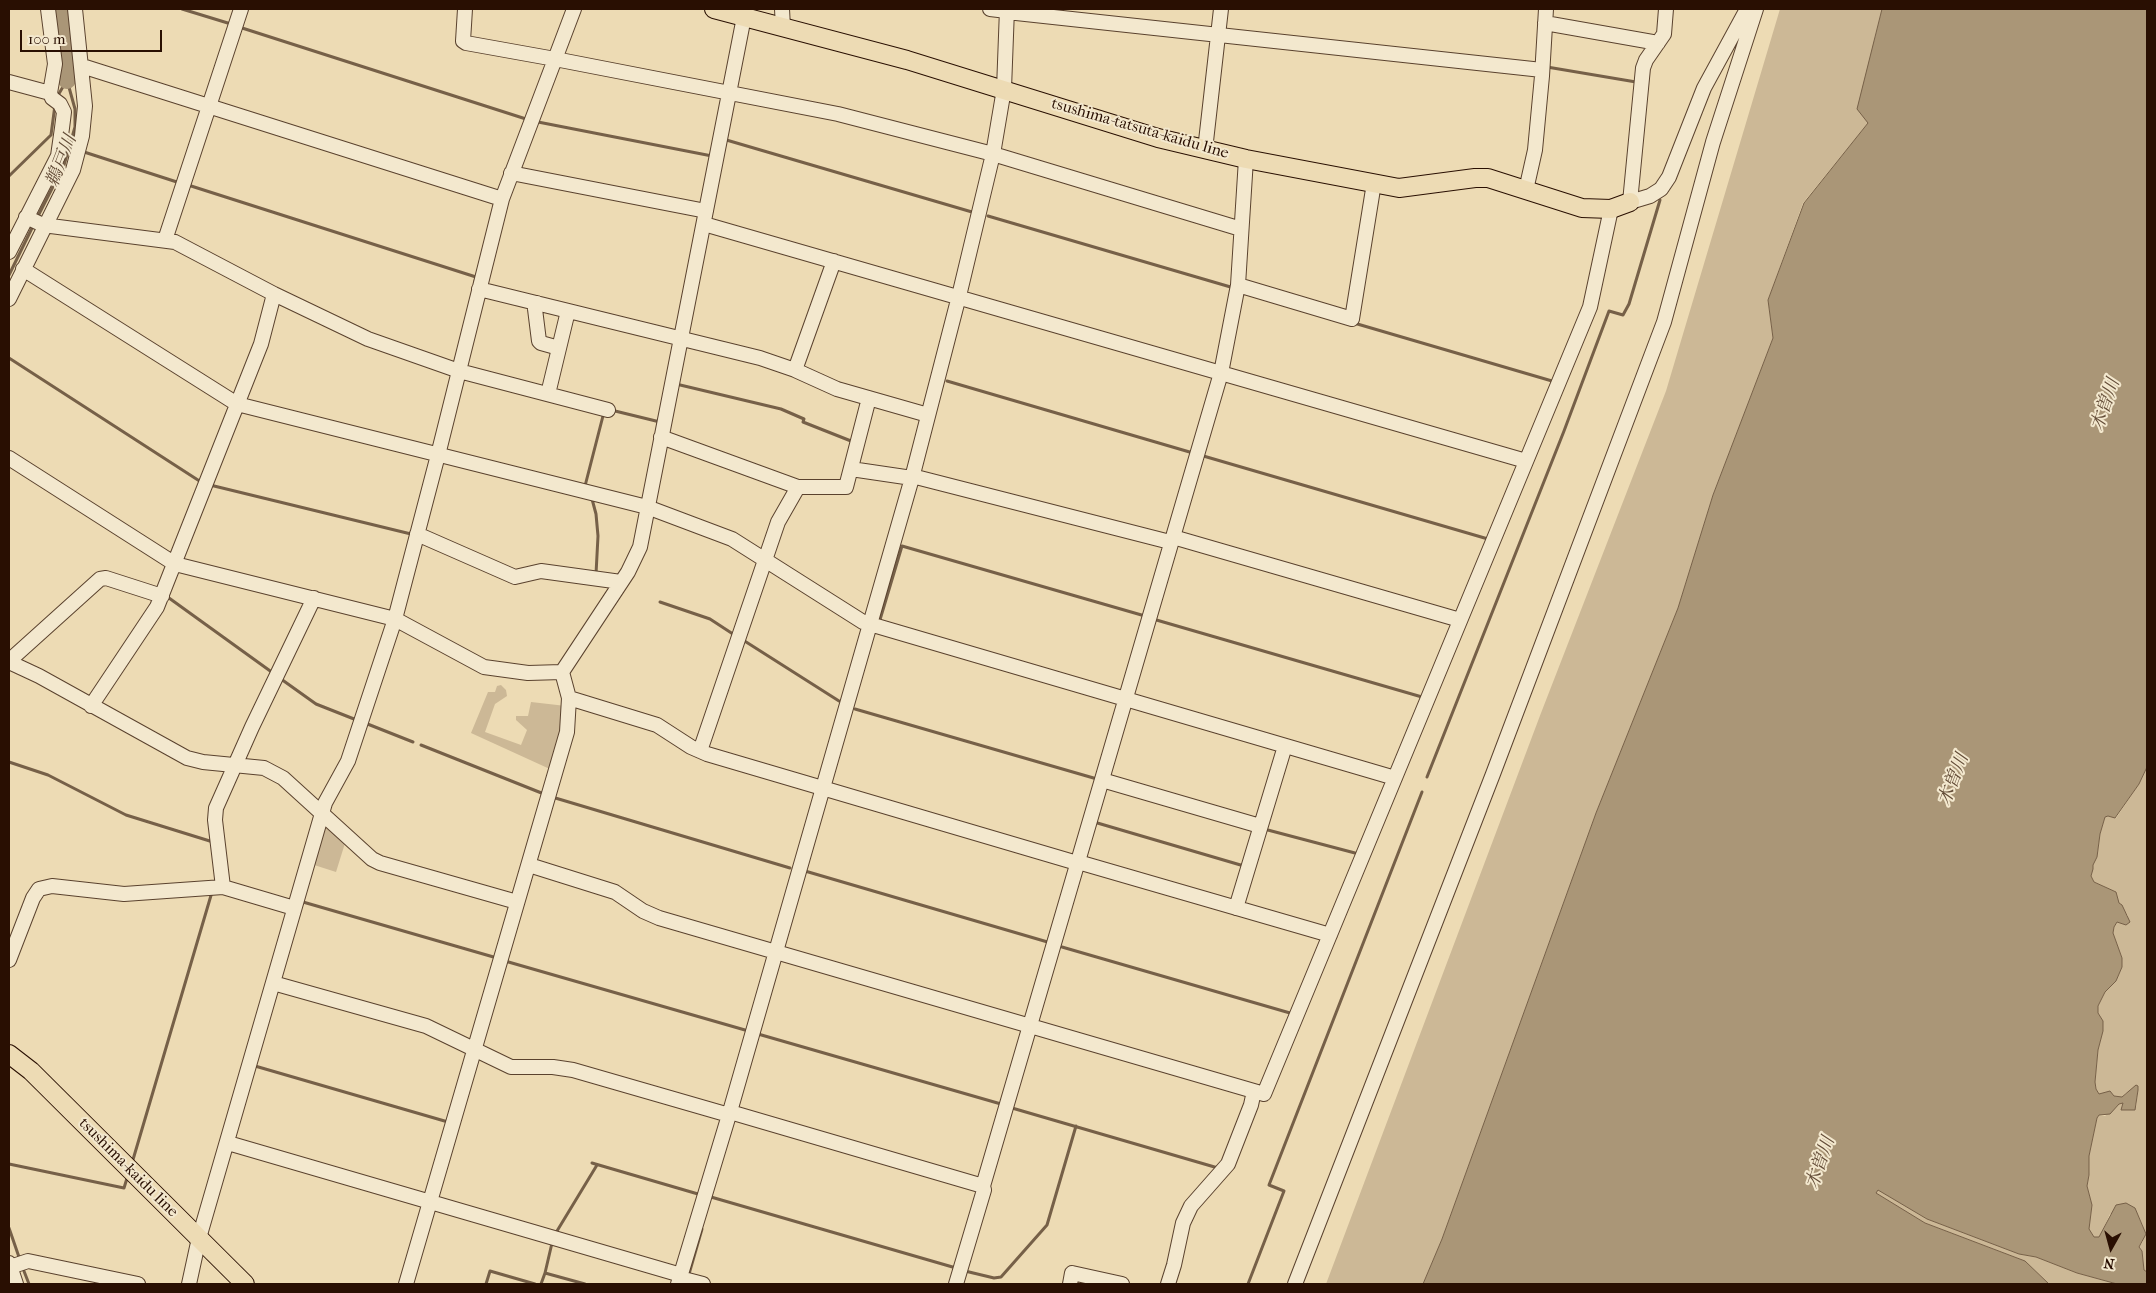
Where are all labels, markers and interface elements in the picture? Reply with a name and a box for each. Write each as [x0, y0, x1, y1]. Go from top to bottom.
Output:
scale bar [22, 20, 165, 52]
text: 100 m [28, 30, 66, 48]
street label: tsushima-tatsuta-kaidu line [1049, 94, 1231, 164]
water label: 鵜戸川 [42, 132, 82, 190]
water label: 木曽川 [2087, 376, 2125, 434]
water label: 木曽川 [1934, 751, 1974, 809]
street label: tsushima-kaidu line [74, 1114, 182, 1222]
water label: 木曽川 [1802, 1134, 1840, 1192]
north arrow [2086, 1223, 2136, 1273]
text: N [2103, 1254, 2115, 1272]

